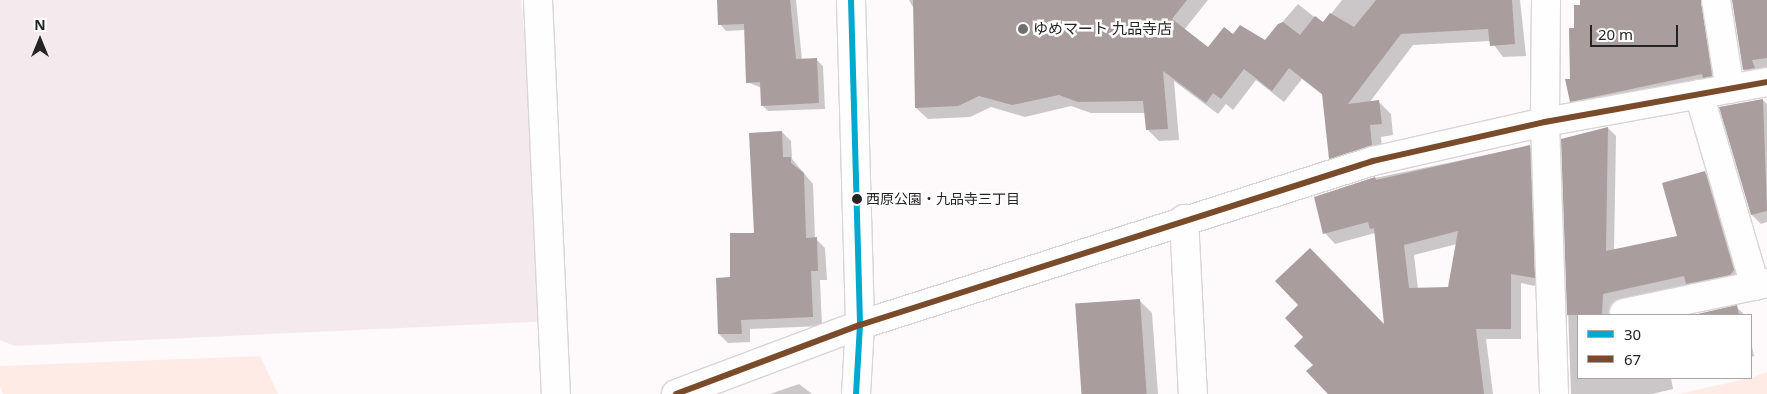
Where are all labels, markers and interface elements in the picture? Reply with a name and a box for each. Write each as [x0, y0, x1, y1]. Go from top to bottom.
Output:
north arrow [15, 15, 65, 65]
text: N [34, 15, 46, 34]
scale bar [1592, 15, 1680, 47]
place label: ゆめマート 九品寺店 [1033, 20, 1172, 38]
marker: ゆめマート 九品寺店 [1017, 23, 1029, 35]
text: 20 m [1598, 24, 1633, 44]
place label: 西原公園・九品寺三丁目 [866, 191, 1020, 207]
marker: 西原公園・九品寺三丁目 [852, 194, 862, 204]
legend [1577, 314, 1752, 379]
text: 30 [1624, 324, 1641, 344]
text: 67 [1624, 349, 1641, 369]

